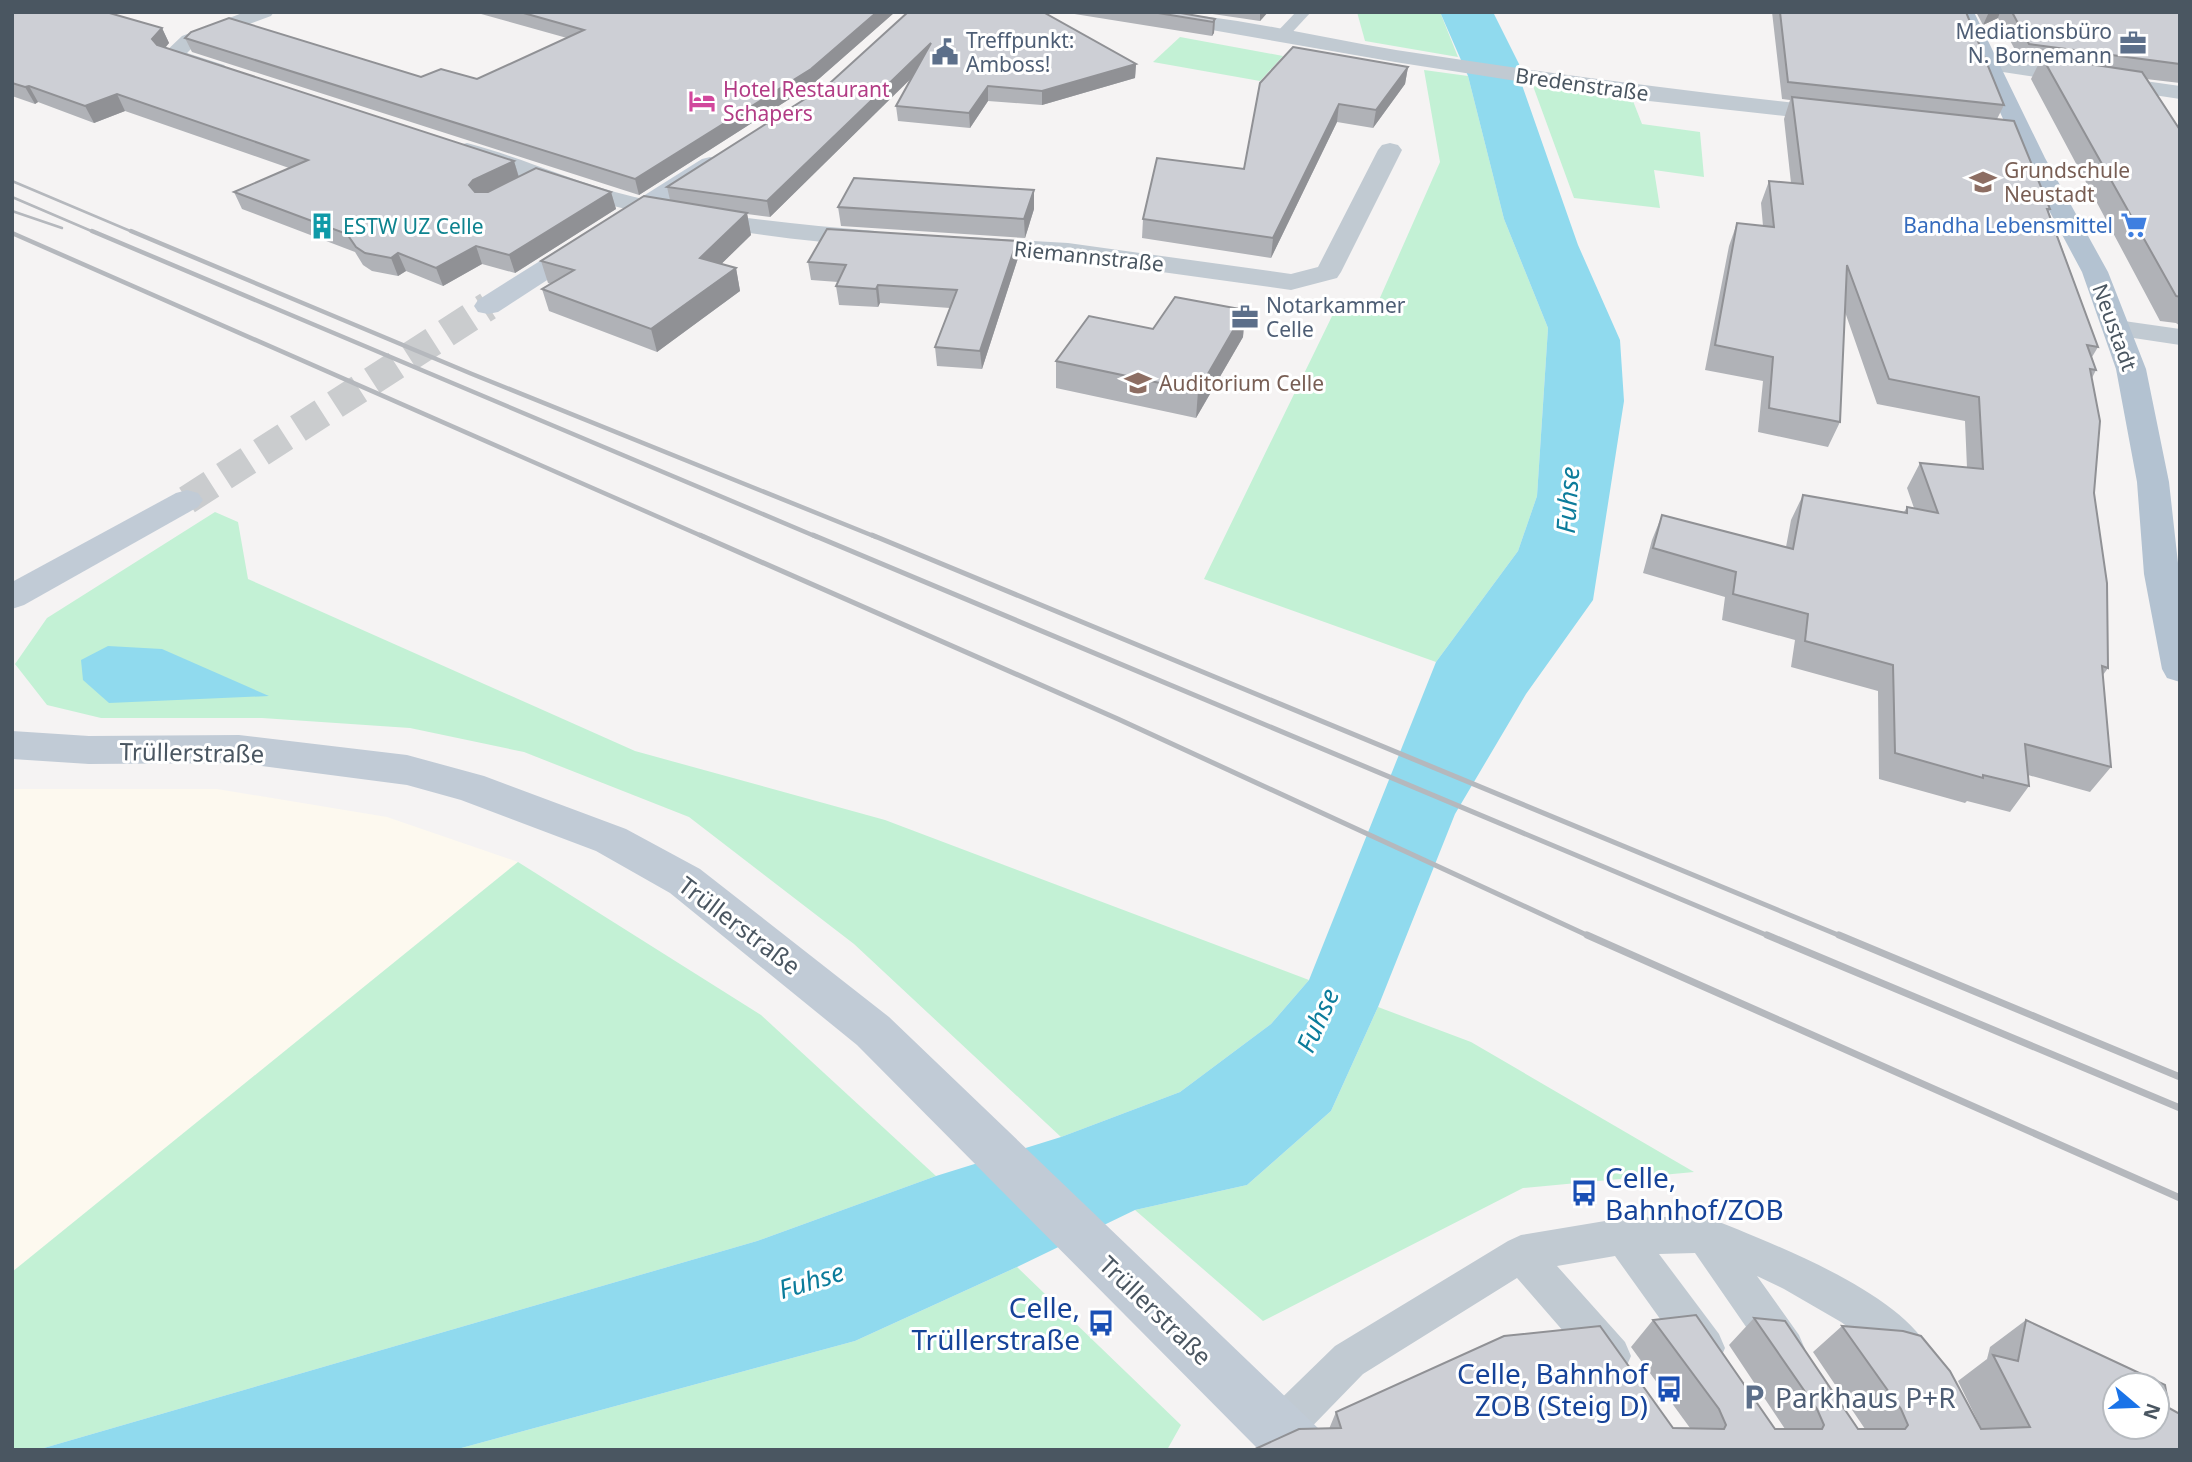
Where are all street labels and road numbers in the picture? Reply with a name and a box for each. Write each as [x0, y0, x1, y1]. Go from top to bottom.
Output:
street label: Bredenstraße [1514, 61, 1650, 107]
street label: Riemannstraße [1013, 234, 1165, 278]
street label: Neustadt [2086, 280, 2144, 375]
street label: Trüllerstraße [119, 734, 265, 770]
street label: Trüllerstraße [672, 868, 808, 982]
street label: Trüllerstraße [1093, 1248, 1219, 1372]

